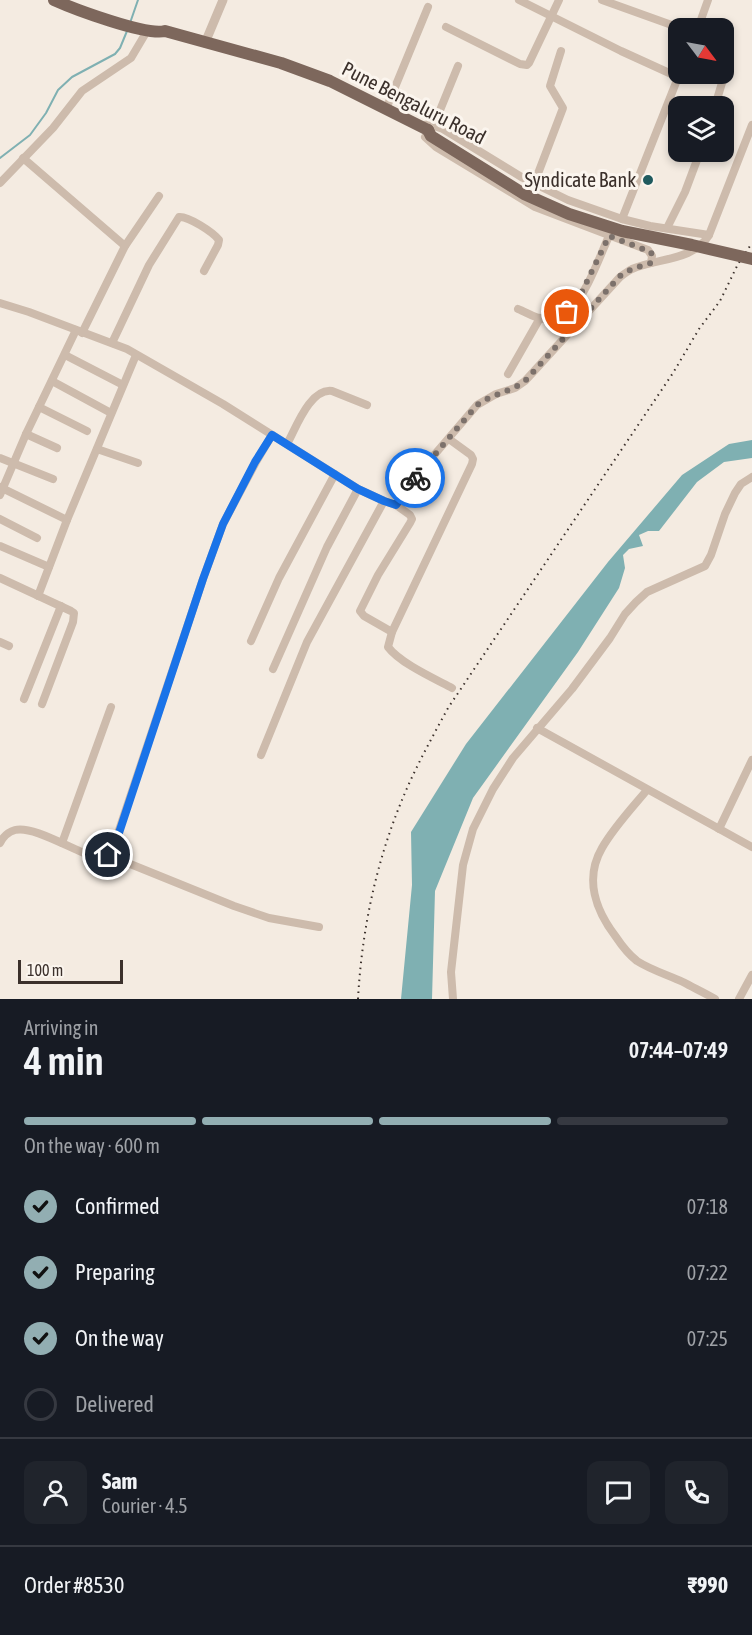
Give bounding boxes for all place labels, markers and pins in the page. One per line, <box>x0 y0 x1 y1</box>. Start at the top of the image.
place label: Syndicate Bank <box>524 168 636 191</box>
marker: Syndicate Bank <box>641 173 655 187</box>
pin <box>541 286 592 337</box>
pin <box>82 829 133 880</box>

